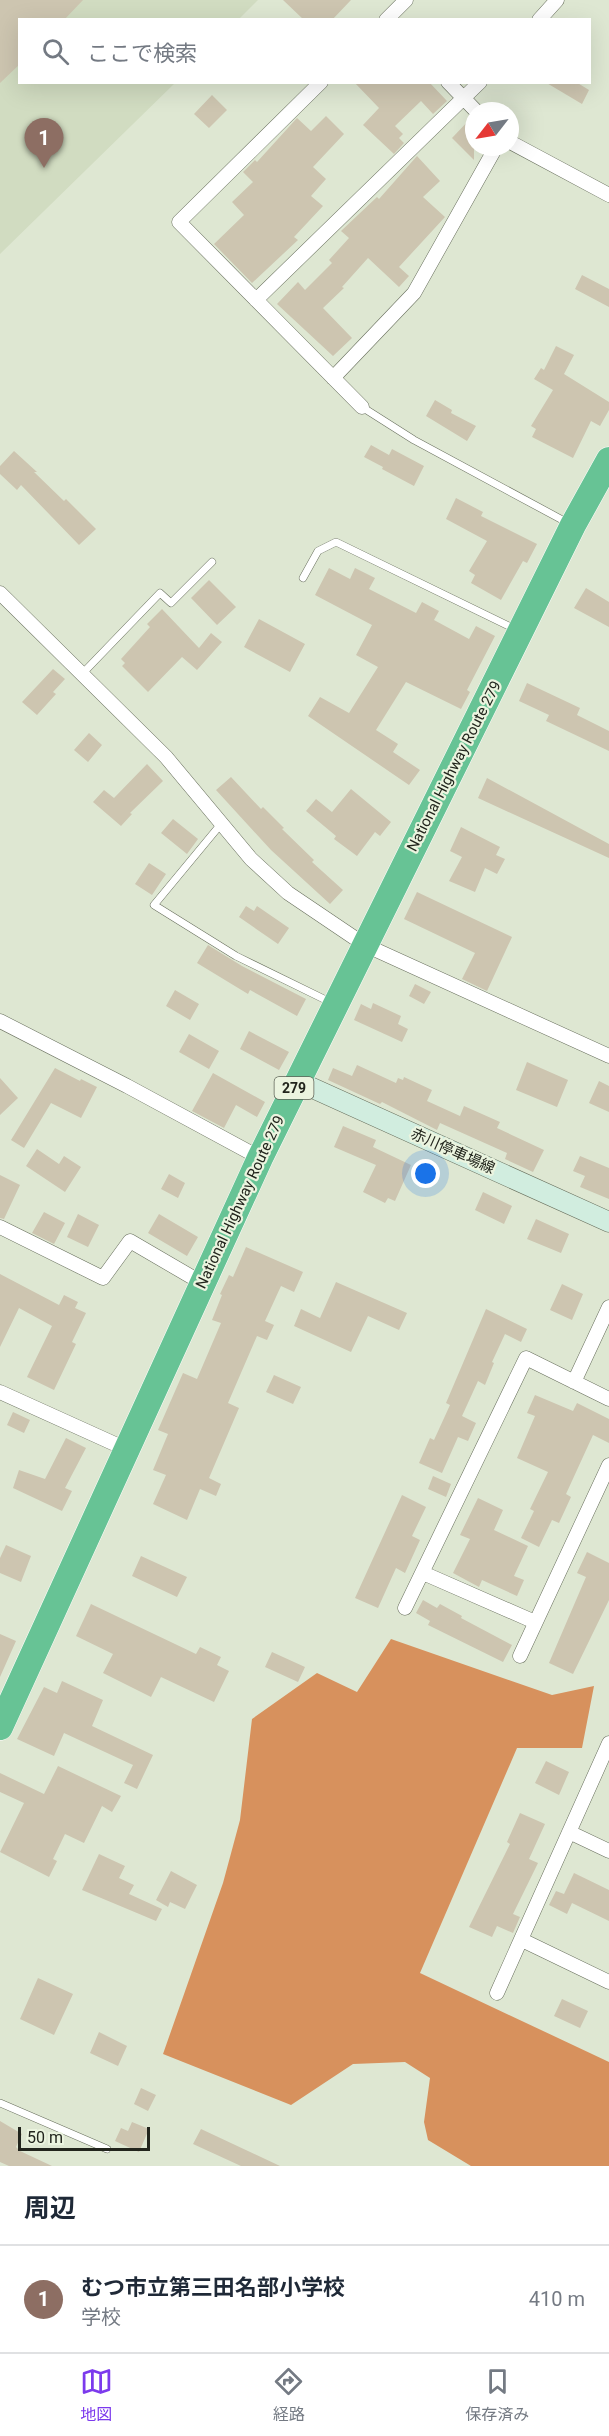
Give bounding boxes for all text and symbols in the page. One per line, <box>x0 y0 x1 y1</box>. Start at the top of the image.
search box <box>18 18 591 84</box>
icon: search <box>39 35 72 68</box>
text: ここで検索 <box>87 41 197 66</box>
north arrow <box>465 102 519 156</box>
pin: 1 <box>24 118 63 168</box>
street label: National Highway Route 279 <box>403 678 505 854</box>
road number: 279 <box>274 1077 314 1099</box>
street label: National Highway Route 279 <box>192 1113 288 1291</box>
street label: 赤川停車場線 <box>408 1124 498 1178</box>
your location <box>411 1159 440 1188</box>
scale bar <box>18 2124 150 2152</box>
text: 50 m <box>27 2128 63 2147</box>
text: 周辺 <box>24 2193 76 2223</box>
text: むつ市立第三田名部小学校 <box>81 2275 345 2300</box>
text: 1 <box>38 2287 49 2311</box>
text: 410 m <box>529 2287 585 2311</box>
text: 学校 <box>81 2305 121 2329</box>
tab: 地図 <box>80 2365 113 2425</box>
tab: 経路 <box>272 2365 305 2425</box>
tab: 保存済み <box>465 2365 529 2425</box>

